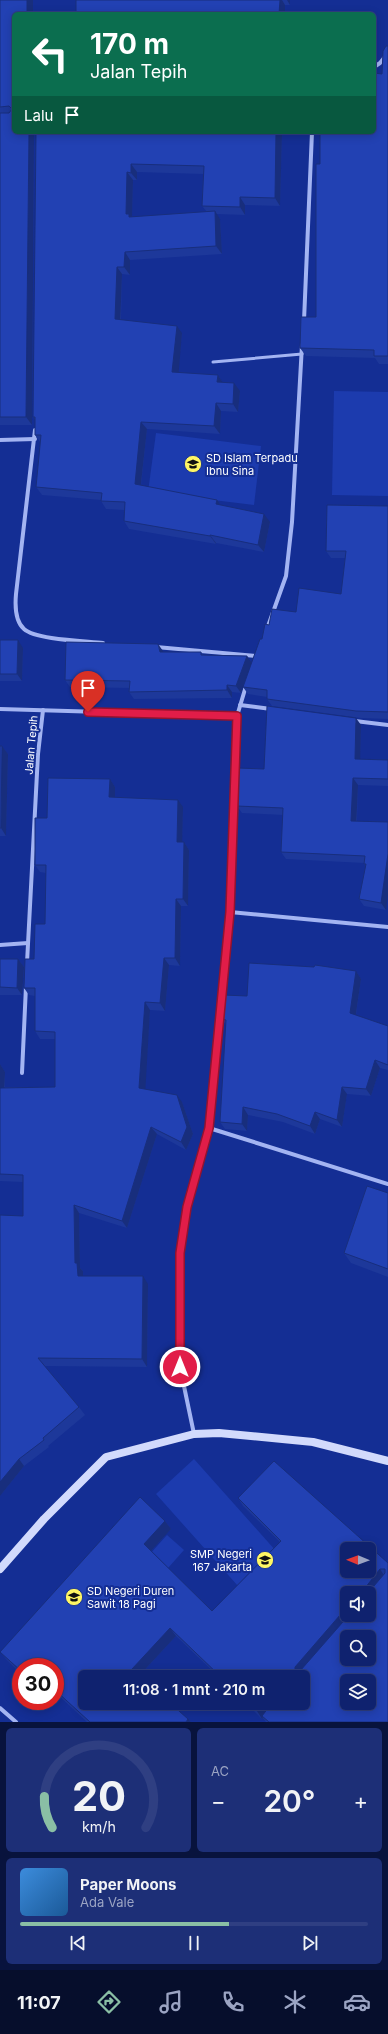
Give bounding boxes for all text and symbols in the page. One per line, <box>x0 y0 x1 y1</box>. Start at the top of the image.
text: 170 m <box>90 27 169 61</box>
icon: left <box>24 28 76 80</box>
text: Jalan Tepih <box>90 61 187 82</box>
icon: arrive <box>61 104 83 126</box>
text: Lalu <box>24 106 53 125</box>
place label: SD Islam Terpadu Ibnu Sina <box>206 451 298 478</box>
school or university icon: SD Islam Terpadu Ibnu Sina <box>183 454 203 474</box>
pin <box>71 671 105 712</box>
icon: arrive <box>77 677 99 699</box>
street label: Jalan Tepih <box>21 715 41 775</box>
position arrow <box>159 1346 201 1388</box>
north arrow <box>340 1542 376 1578</box>
map controls <box>340 1542 376 1710</box>
place label: SMP Negeri 167 Jakarta <box>190 1547 252 1574</box>
school or university icon: SMP Negeri 167 Jakarta <box>255 1550 275 1570</box>
place label: SD Negeri Duren Sawit 18 Pagi <box>87 1584 174 1611</box>
button: sound <box>340 1586 376 1622</box>
school or university icon: SD Negeri Duren Sawit 18 Pagi <box>64 1587 84 1607</box>
button: search <box>340 1630 376 1666</box>
speed limit sign: 30 <box>12 1658 64 1710</box>
button: layers <box>340 1674 376 1710</box>
text: 11:08 · 1 mnt · 210 m <box>123 1680 265 1699</box>
text: AC <box>211 1763 229 1779</box>
text: 20 <box>71 1771 126 1821</box>
text: 20° <box>263 1783 316 1819</box>
text: − <box>211 1788 226 1814</box>
text: + <box>353 1788 368 1814</box>
text: km/h <box>82 1818 115 1835</box>
text: Paper Moons <box>80 1875 176 1894</box>
text: Ada Vale <box>80 1894 134 1910</box>
icon: previous <box>67 1932 89 1954</box>
icon: pause <box>183 1932 205 1954</box>
icon: next <box>299 1932 321 1954</box>
icon: directions <box>95 1988 123 2016</box>
icon: music <box>157 1988 185 2016</box>
icon: phone <box>219 1988 247 2016</box>
icon: climate <box>281 1988 309 2016</box>
icon: car <box>343 1988 371 2016</box>
text: 11:07 <box>17 1992 61 2013</box>

